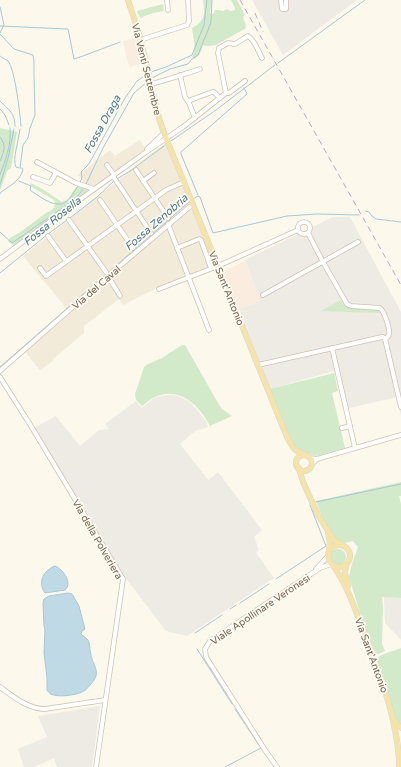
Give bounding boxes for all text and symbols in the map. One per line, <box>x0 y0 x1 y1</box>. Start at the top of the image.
street label: Via Venti Settembre <box>129 22 163 117</box>
water label: Fossa Draga <box>81 92 124 155</box>
water label: Fossa Zenobria <box>122 191 191 253</box>
water label: Fossa Rosella <box>21 194 84 249</box>
street label: Via Sant'Antonio <box>206 249 246 327</box>
street label: Via del Caval <box>70 263 123 312</box>
street label: Via della Polveriera <box>69 497 125 582</box>
street label: Viale Apollinare Veronesi <box>209 572 313 648</box>
street label: Via Sant'Antonio <box>352 616 390 695</box>

